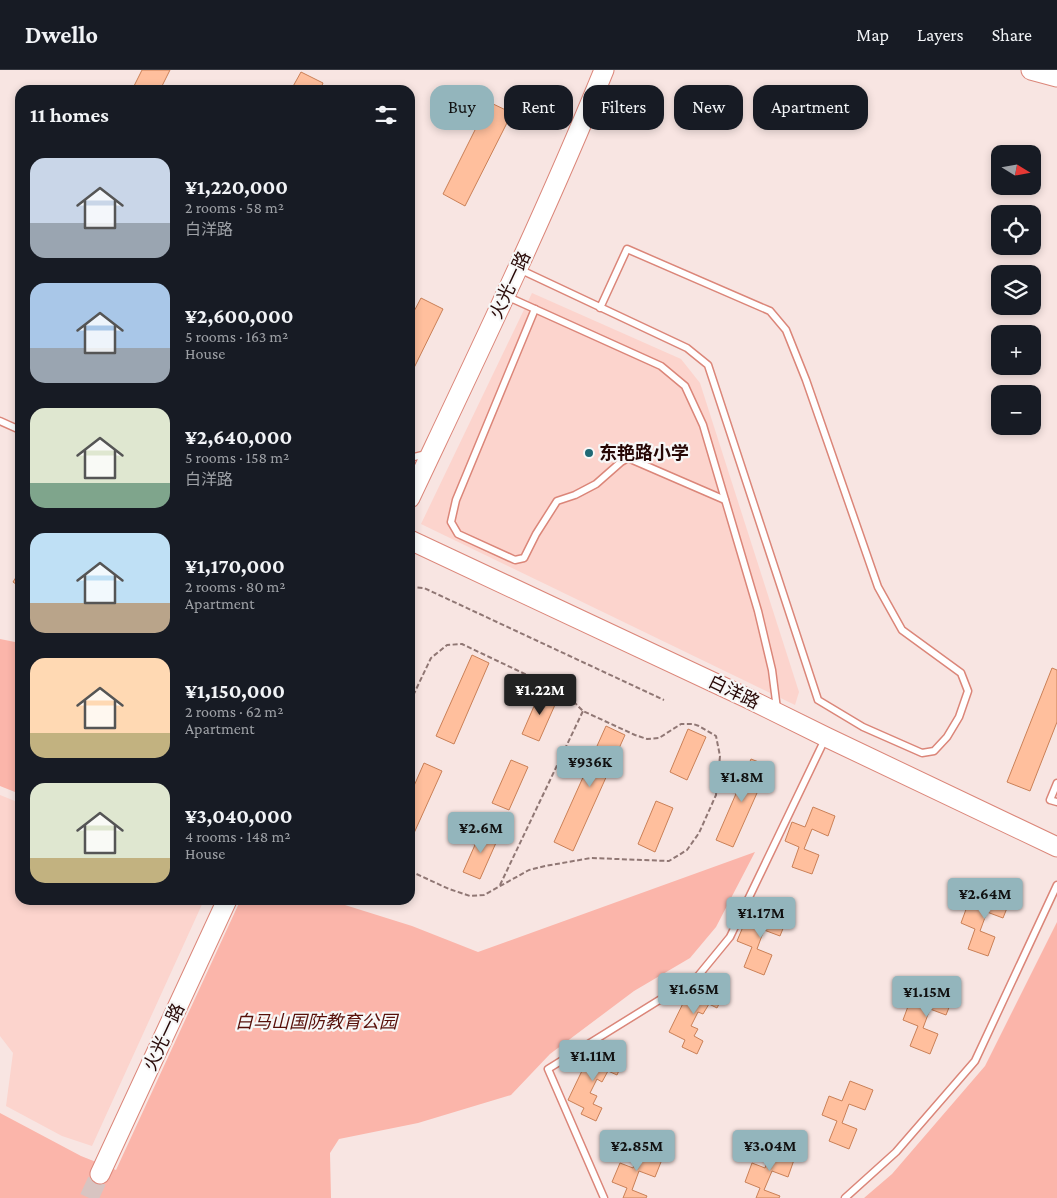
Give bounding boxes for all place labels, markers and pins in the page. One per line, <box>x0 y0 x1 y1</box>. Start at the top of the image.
place label: 东艳路小学 <box>599 443 689 463</box>
marker: 东艳路小学 <box>583 447 595 459</box>
pin: ¥1.22M <box>499 674 581 716</box>
pin: ¥936K <box>555 746 625 788</box>
pin: ¥1.8M <box>707 760 777 803</box>
pin: ¥2.6M <box>446 812 516 854</box>
pin: ¥2.64M <box>944 878 1026 920</box>
pin: ¥1.17M <box>720 896 802 939</box>
pin: ¥1.65M <box>653 972 735 1015</box>
pin: ¥1.15M <box>886 976 968 1018</box>
pin: ¥1.11M <box>552 1040 634 1082</box>
pin: ¥2.85M <box>596 1130 678 1172</box>
pin: ¥3.04M <box>729 1130 811 1172</box>

